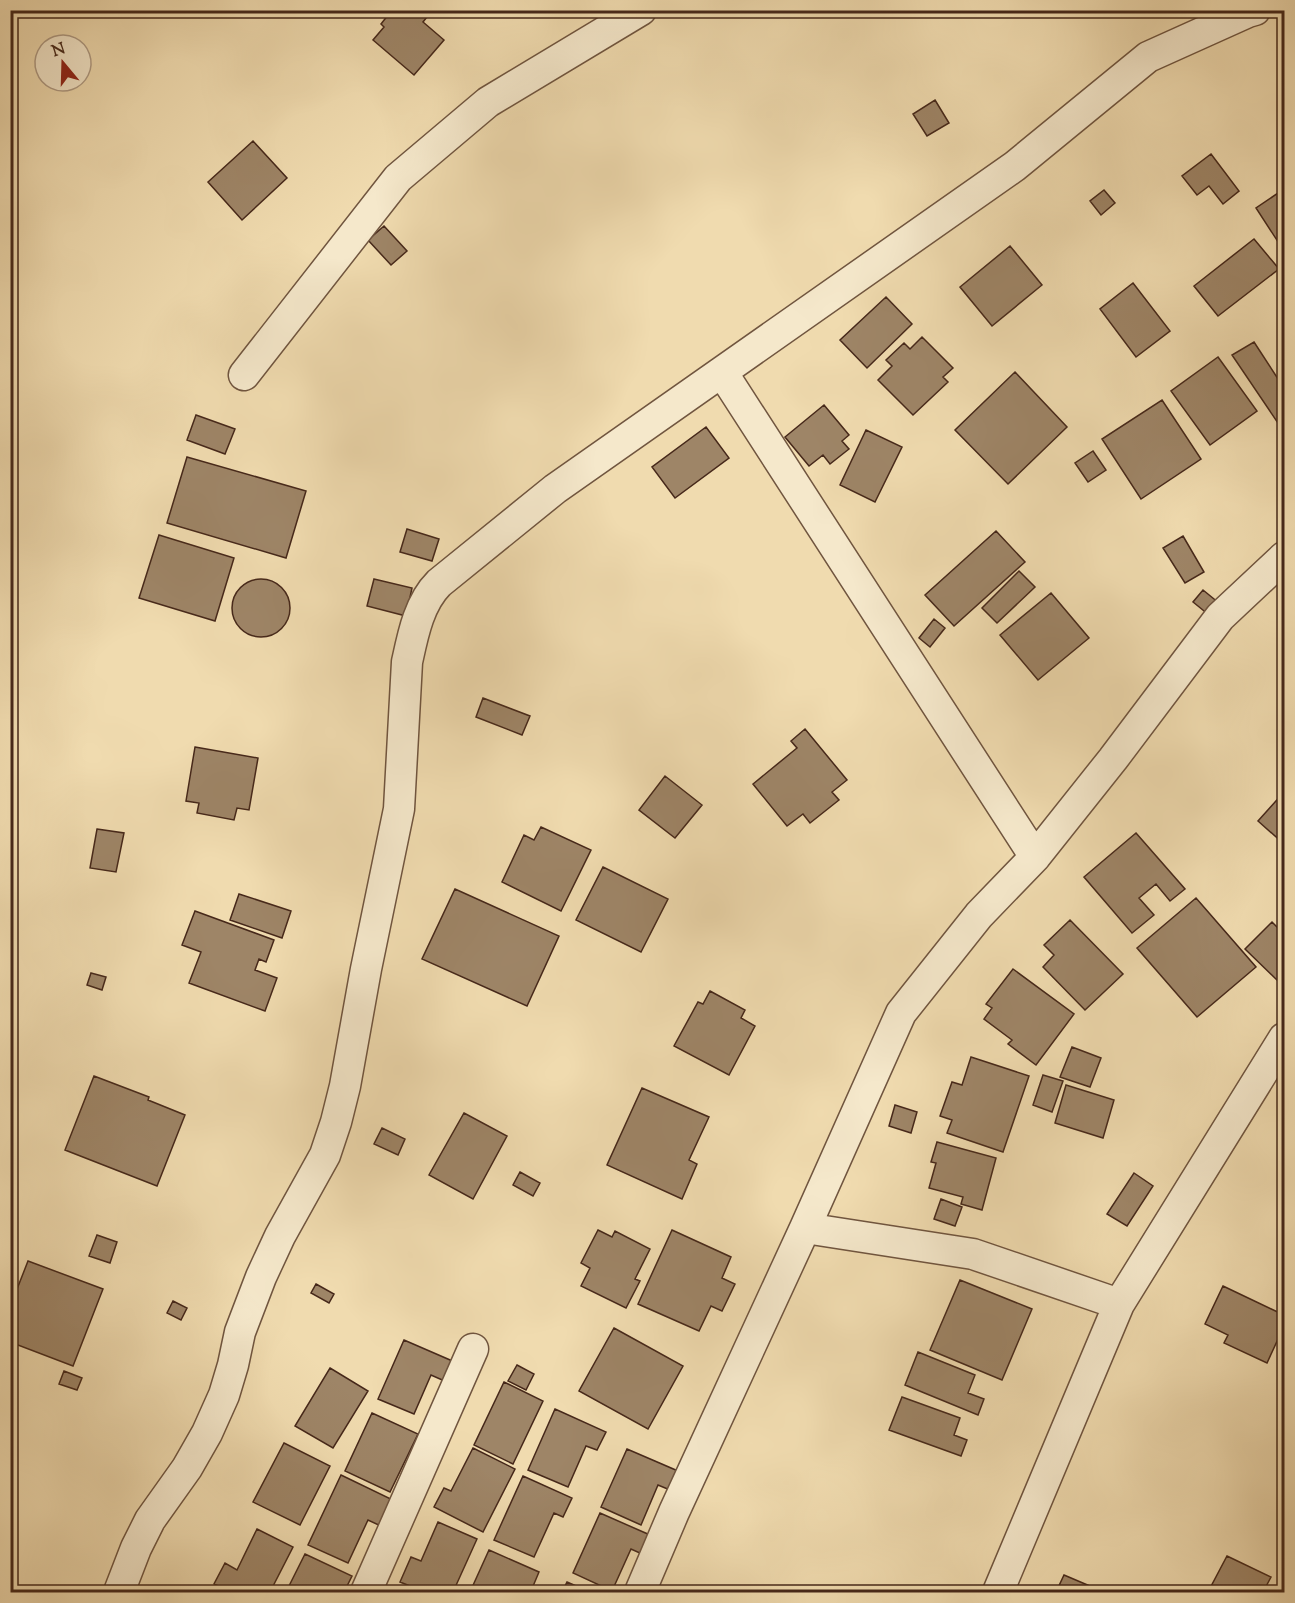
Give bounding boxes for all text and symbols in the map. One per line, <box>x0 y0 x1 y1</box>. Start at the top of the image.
north arrow <box>33 33 93 93</box>
text: N <box>49 38 69 64</box>

